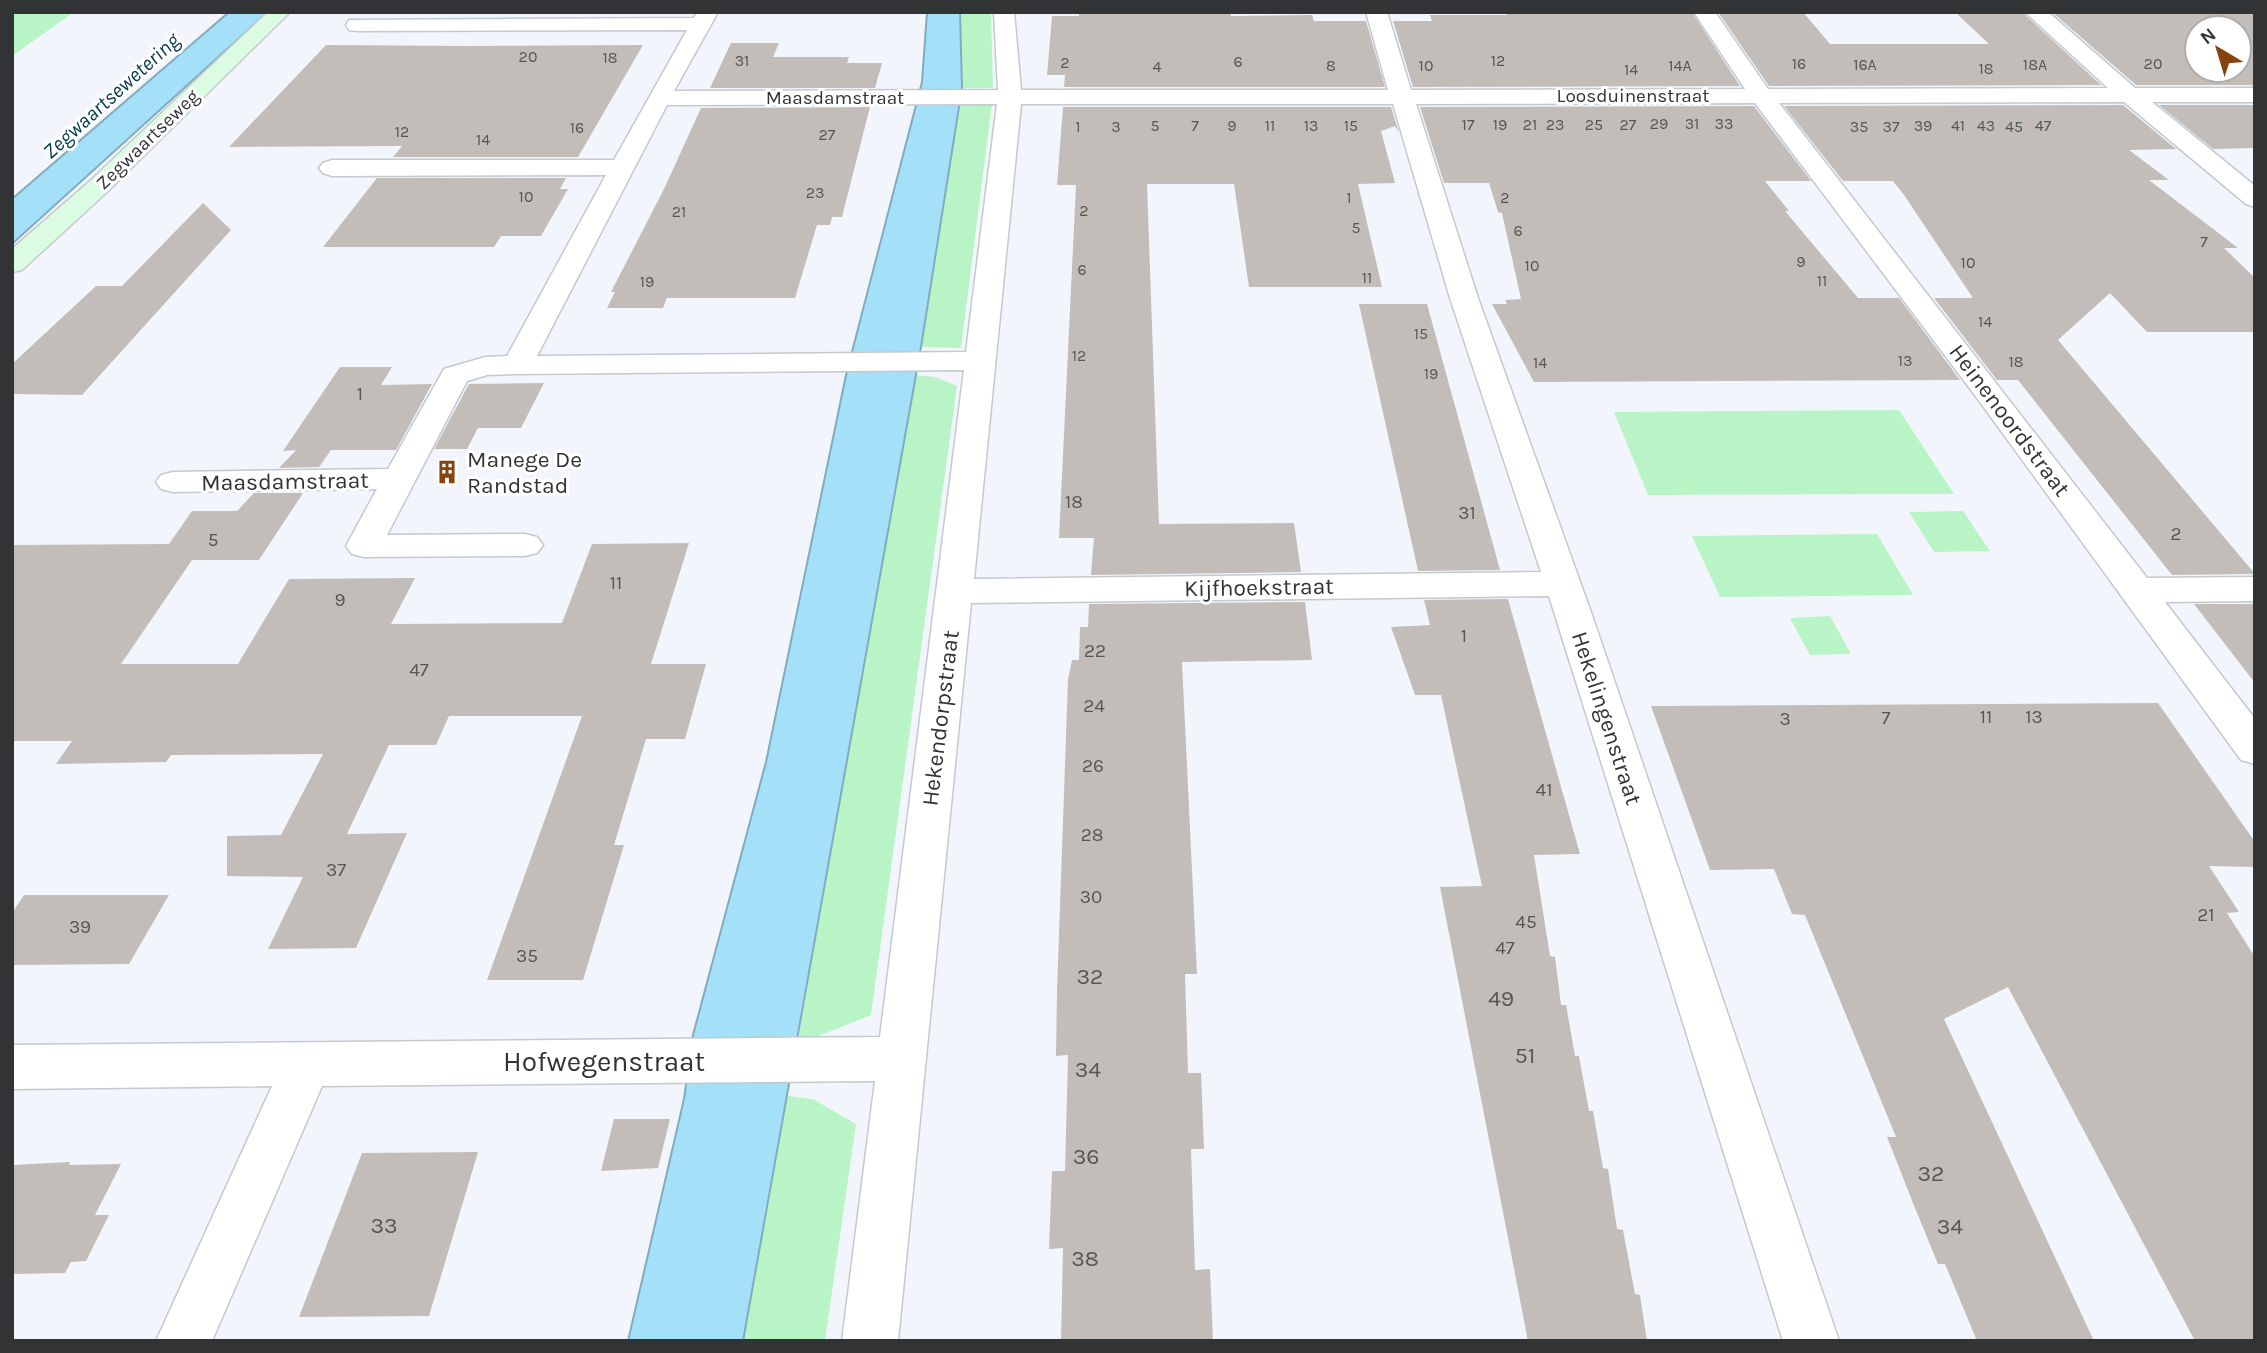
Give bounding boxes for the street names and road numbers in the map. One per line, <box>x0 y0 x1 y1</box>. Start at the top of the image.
street label: Zegwaartseweg <box>92 85 204 194</box>
street label: Loosduinenstraat <box>1557 85 1709 107</box>
street label: Maasdamstraat <box>766 87 904 109</box>
street label: Heinenoordstraat <box>1944 339 2076 502</box>
street label: Maasdamstraat <box>201 467 369 496</box>
street label: Kijfhoekstraat <box>1184 573 1334 602</box>
street label: Hekendorpstraat <box>916 628 965 807</box>
street label: Hekelingenstraat <box>1566 628 1647 809</box>
street label: Hofwegenstraat <box>503 1045 705 1078</box>

